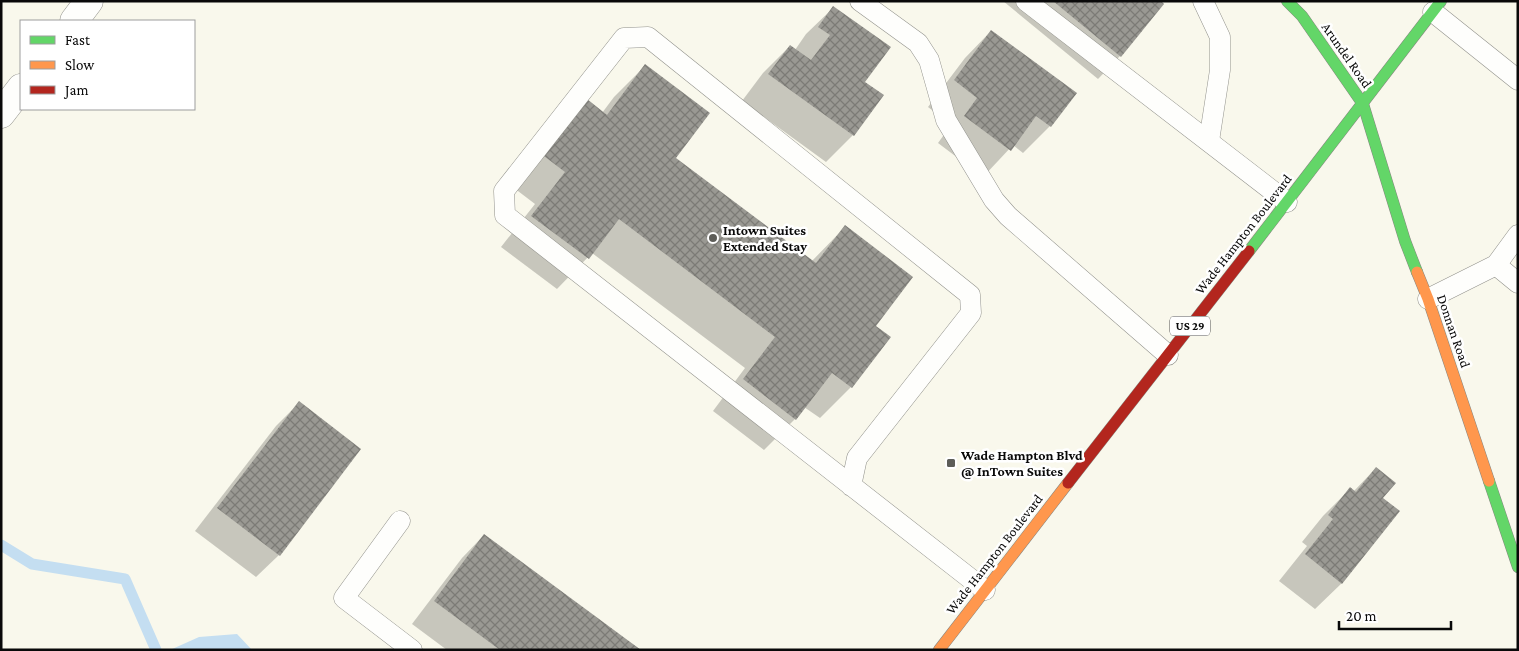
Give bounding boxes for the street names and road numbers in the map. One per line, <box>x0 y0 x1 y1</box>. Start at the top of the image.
street label: Arundel Road <box>1319 19 1376 91</box>
street label: Wade Hampton Boulevard <box>1191 170 1295 297</box>
street label: Donnan Road <box>1434 292 1474 370</box>
road number: US 29 <box>1170 316 1210 336</box>
street label: Wade Hampton Boulevard <box>942 490 1046 617</box>

